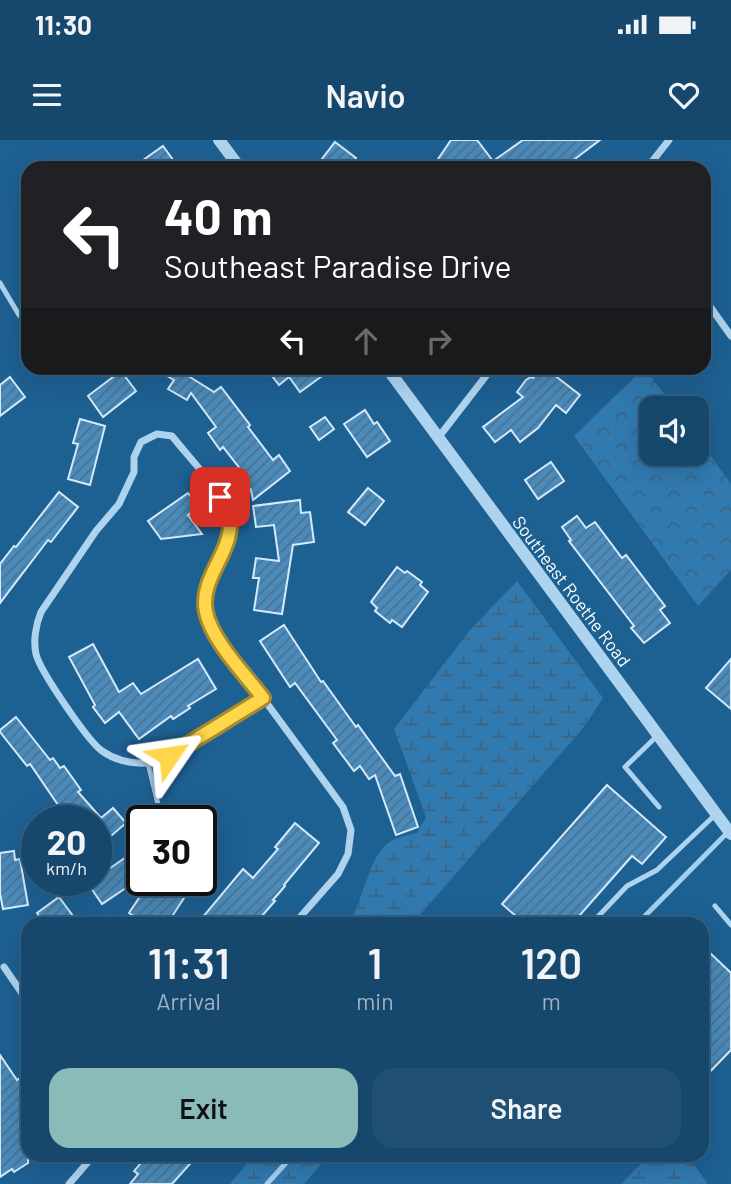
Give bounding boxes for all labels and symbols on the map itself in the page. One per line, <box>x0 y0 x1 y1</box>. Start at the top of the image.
pin <box>190 467 250 527</box>
street label: Southeast Roethe Road <box>508 511 636 671</box>
position arrow <box>132 719 206 793</box>
speed limit sign: 30 <box>126 805 217 896</box>

